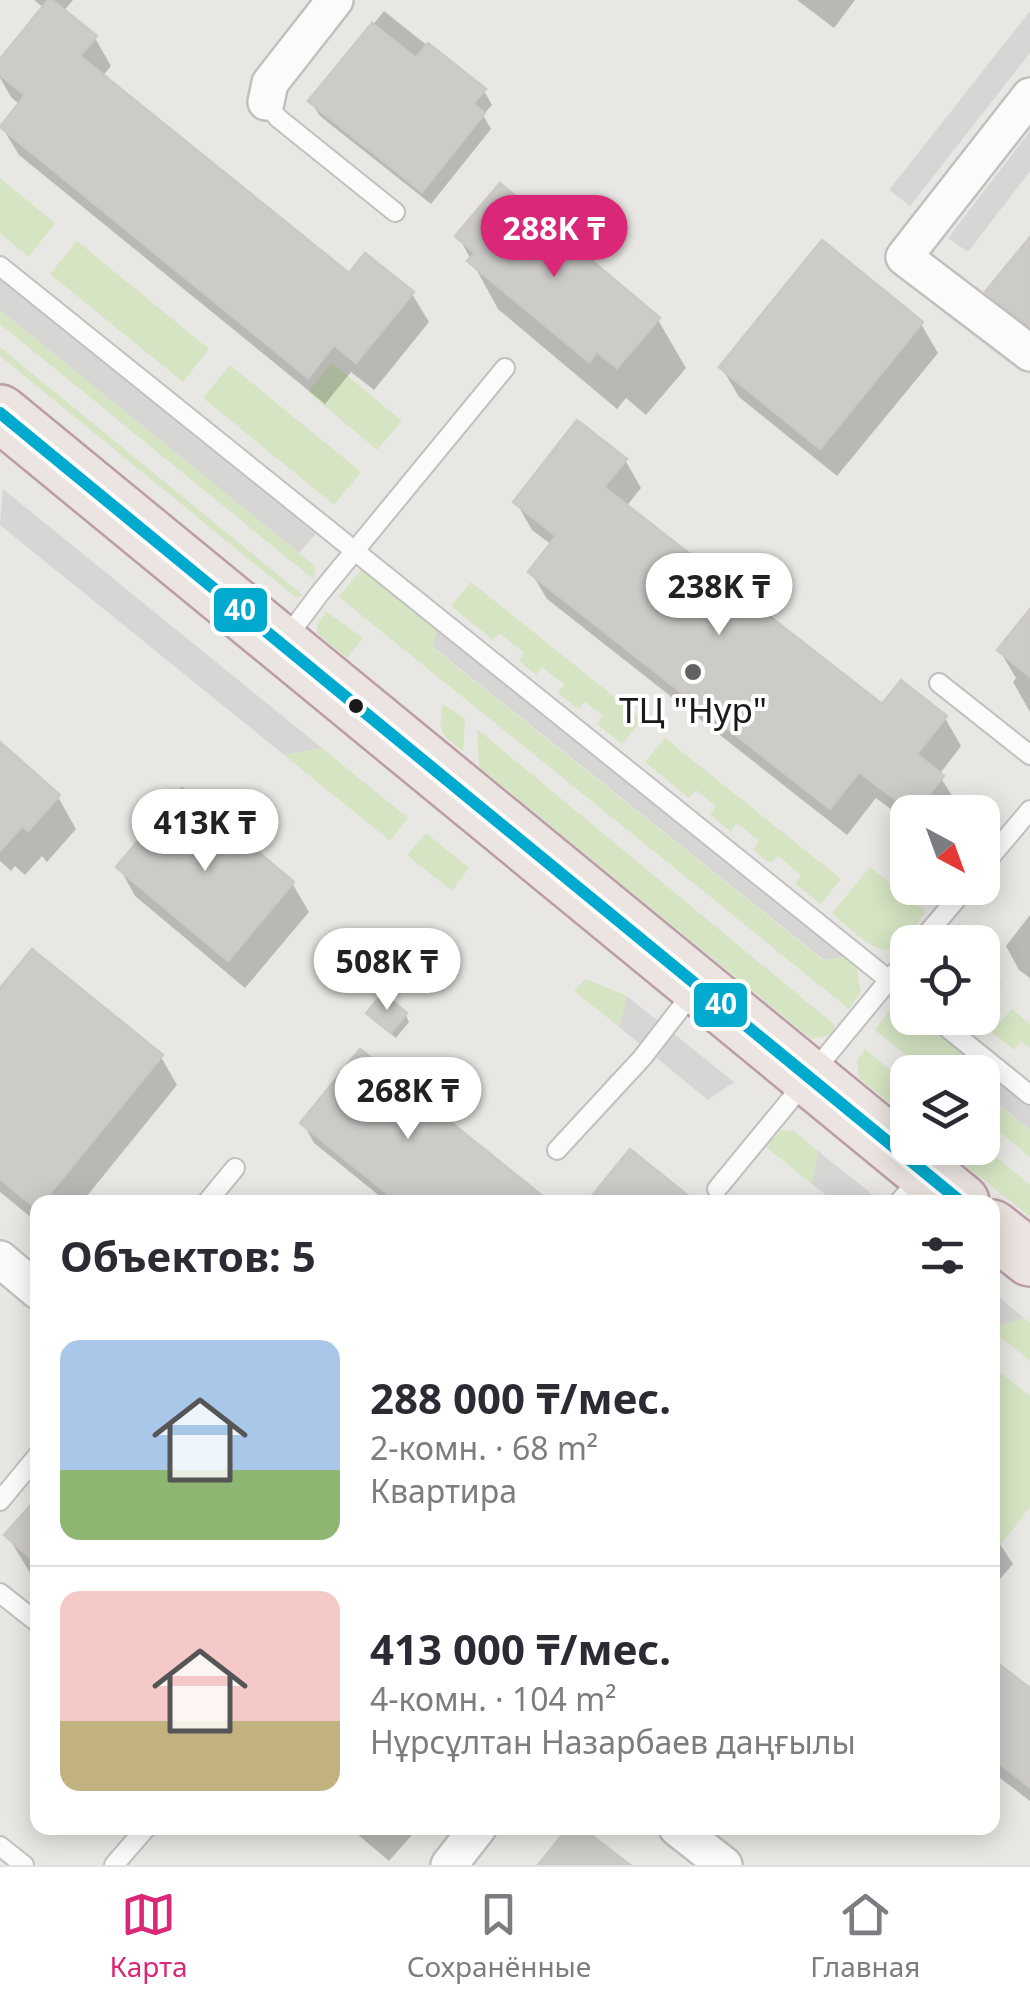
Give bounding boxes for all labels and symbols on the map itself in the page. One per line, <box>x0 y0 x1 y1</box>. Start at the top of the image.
pin: 288K ₸ <box>473 195 635 280</box>
pin: 238K ₸ <box>638 553 800 638</box>
line badge: 40 <box>212 586 269 634</box>
text: 40 <box>224 590 256 628</box>
marker: ТЦ "Нур" <box>682 661 704 683</box>
place label: ТЦ "Нур" <box>619 686 767 733</box>
unlabelled marker <box>346 696 366 716</box>
pin: 413K ₸ <box>124 789 286 874</box>
north arrow <box>890 795 1000 905</box>
pin: 508K ₸ <box>306 928 468 1013</box>
line badge: 40 <box>692 981 749 1029</box>
text: 40 <box>705 984 737 1022</box>
pin: 268K ₸ <box>327 1057 489 1142</box>

